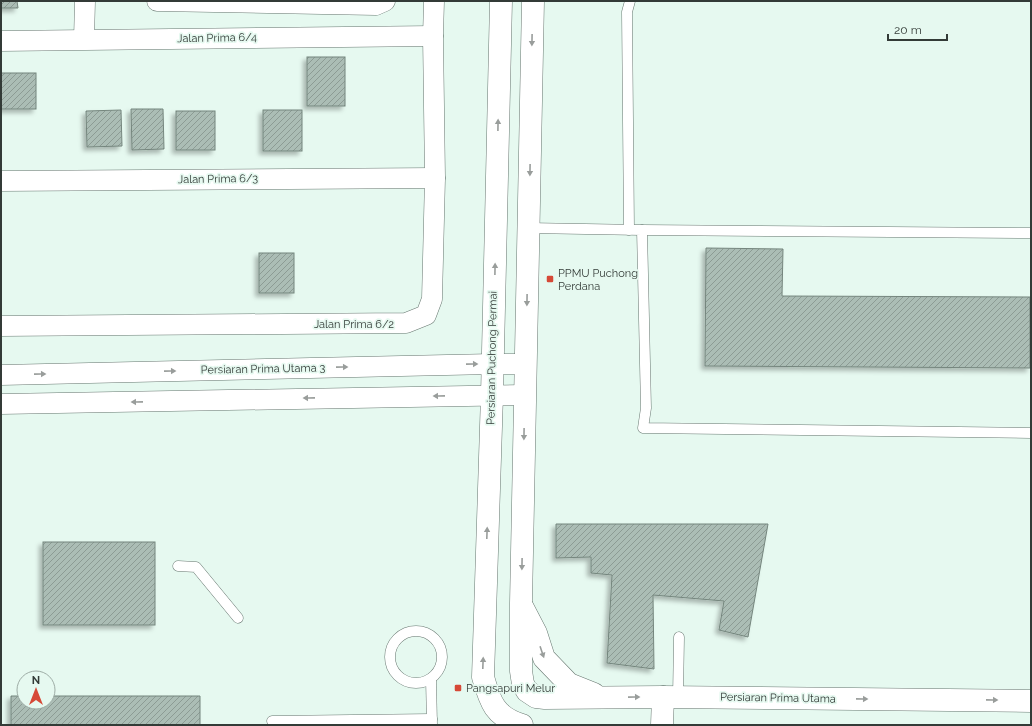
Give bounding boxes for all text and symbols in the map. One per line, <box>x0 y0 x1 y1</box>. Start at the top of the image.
scale bar <box>888 16 947 42</box>
text: 20 m <box>894 23 922 37</box>
street label: Jalan Prima 6/4 <box>177 31 257 45</box>
one-way arrow <box>529 34 535 47</box>
one-way arrow <box>495 118 501 131</box>
one-way arrow <box>526 164 533 176</box>
street label: Jalan Prima 6/3 <box>178 172 258 186</box>
one-way arrow <box>491 263 498 275</box>
place label: PPMU Puchong Perdana <box>558 267 638 293</box>
marker: PPMU Puchong Perdana <box>545 274 555 284</box>
street label: Persiaran Puchong Permai <box>484 291 500 425</box>
one-way arrow <box>524 294 530 307</box>
street label: Jalan Prima 6/2 <box>314 318 394 331</box>
street label: Persiaran Prima Utama 3 <box>201 361 325 377</box>
one-way arrow <box>466 361 479 367</box>
one-way arrow <box>336 364 349 370</box>
one-way arrow <box>164 368 177 374</box>
one-way arrow <box>34 371 47 377</box>
one-way arrow <box>432 393 445 399</box>
one-way arrow <box>303 395 315 402</box>
one-way arrow <box>131 398 143 405</box>
one-way arrow <box>521 428 527 441</box>
one-way arrow <box>484 527 491 539</box>
one-way arrow <box>519 558 525 571</box>
one-way arrow <box>539 646 545 658</box>
one-way arrow <box>480 657 487 669</box>
north arrow <box>16 670 56 710</box>
text: N <box>32 674 40 687</box>
place label: Pangsapuri Melur <box>466 682 555 695</box>
marker: Pangsapuri Melur <box>453 683 463 693</box>
street label: Persiaran Prima Utama <box>720 690 836 706</box>
one-way arrow <box>628 694 641 700</box>
one-way arrow <box>856 696 869 702</box>
one-way arrow <box>986 697 998 704</box>

